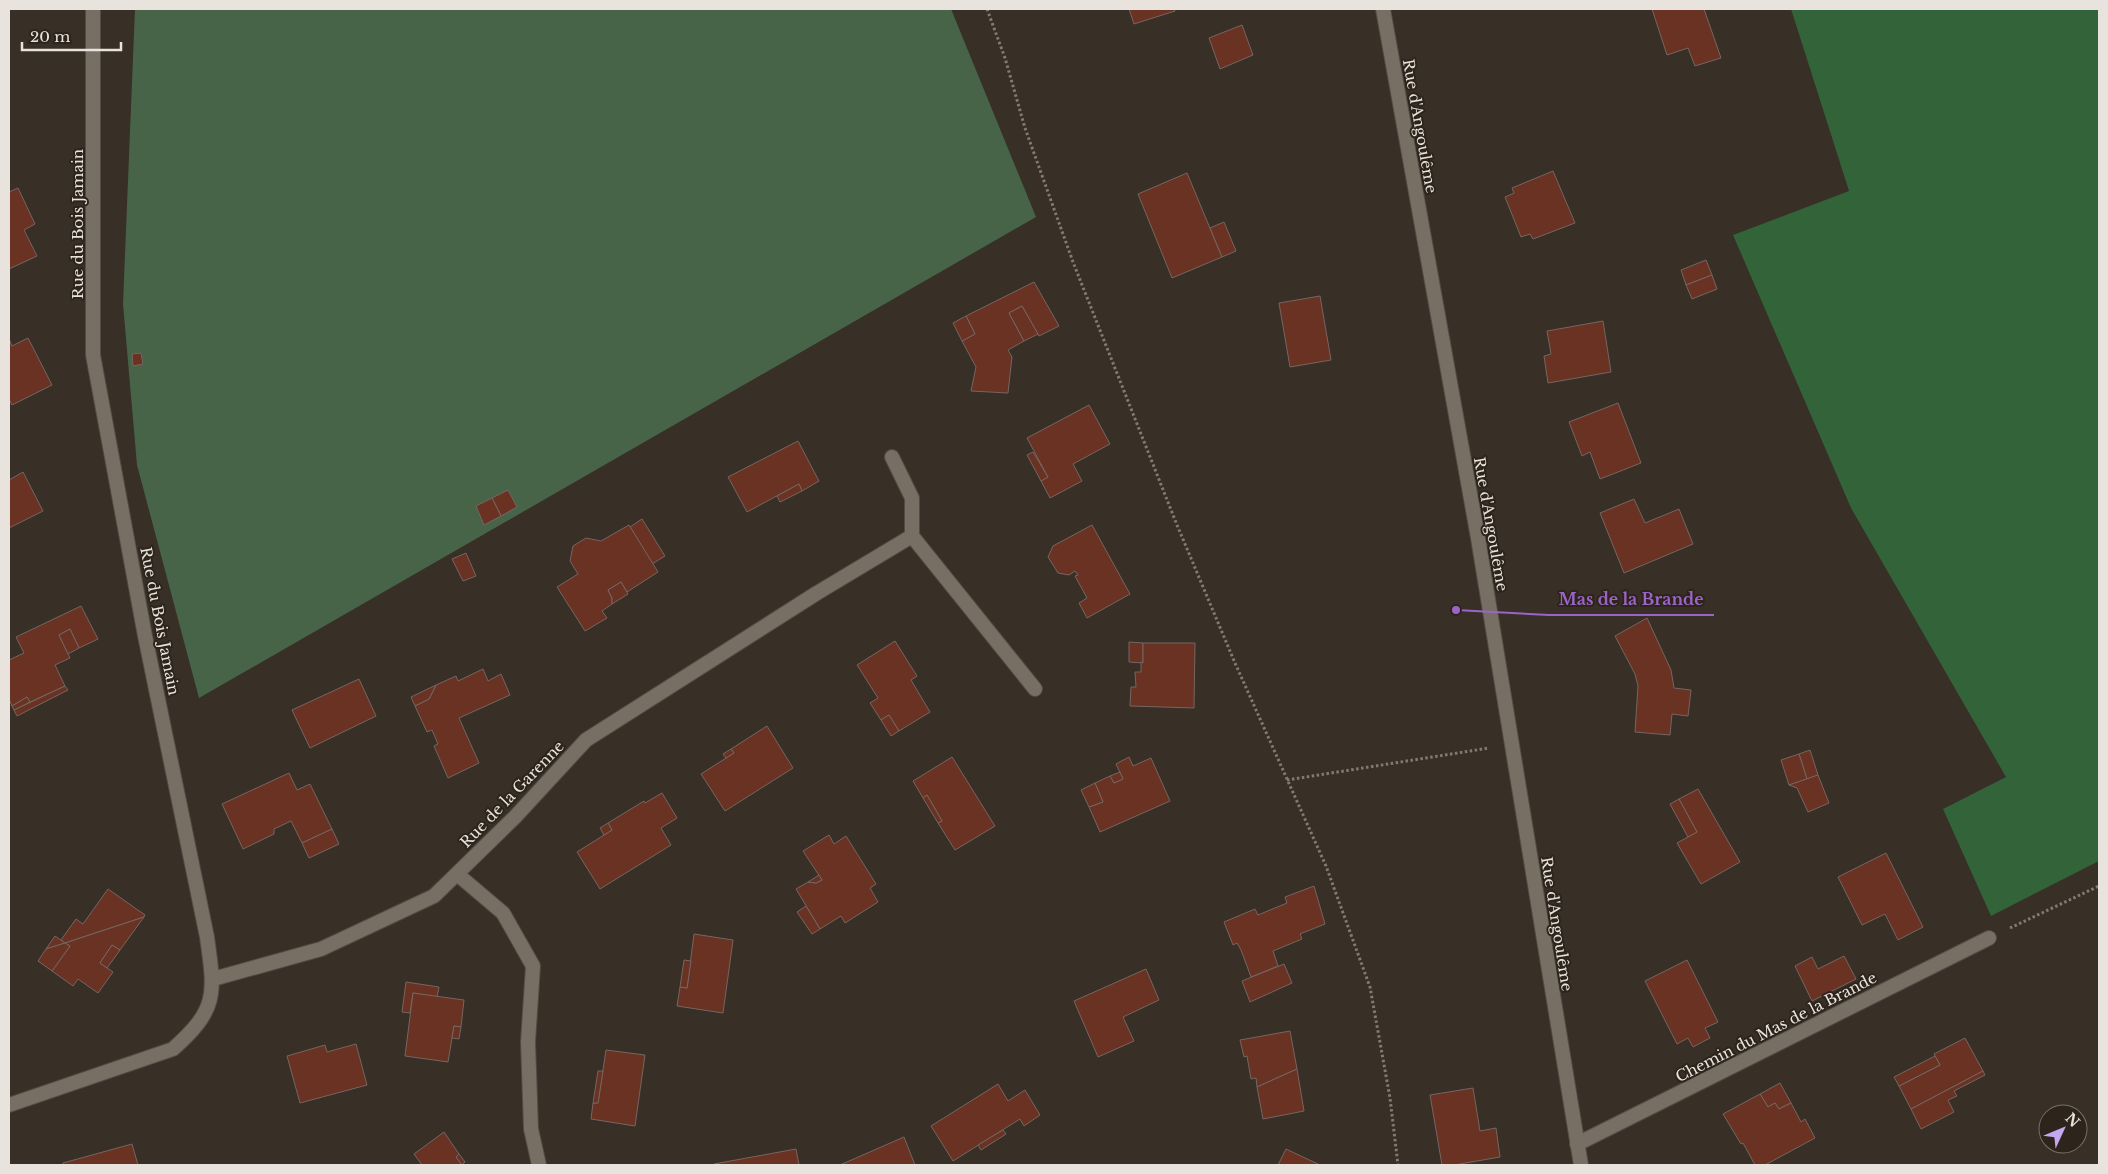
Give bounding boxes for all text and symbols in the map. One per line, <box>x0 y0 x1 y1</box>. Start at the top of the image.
scale bar <box>22 20 121 52</box>
text: 20 m <box>30 27 70 46</box>
street label: Rue d'Angoulême <box>1399 57 1441 195</box>
street label: Rue du Bois Jamain <box>68 149 87 299</box>
street label: Rue d'Angoulême <box>1470 455 1512 593</box>
street label: Rue du Bois Jamain <box>136 545 184 697</box>
callout: Mas de la Brande <box>1549 584 1714 615</box>
text: Mas de la Brande <box>1558 589 1704 609</box>
street label: Rue de la Garenne <box>456 737 568 851</box>
street label: Rue d'Angoulême <box>1537 855 1577 993</box>
street label: Chemin du Mas de la Brande <box>1672 968 1880 1086</box>
north arrow <box>2038 1104 2088 1154</box>
text: N <box>2061 1109 2083 1131</box>

